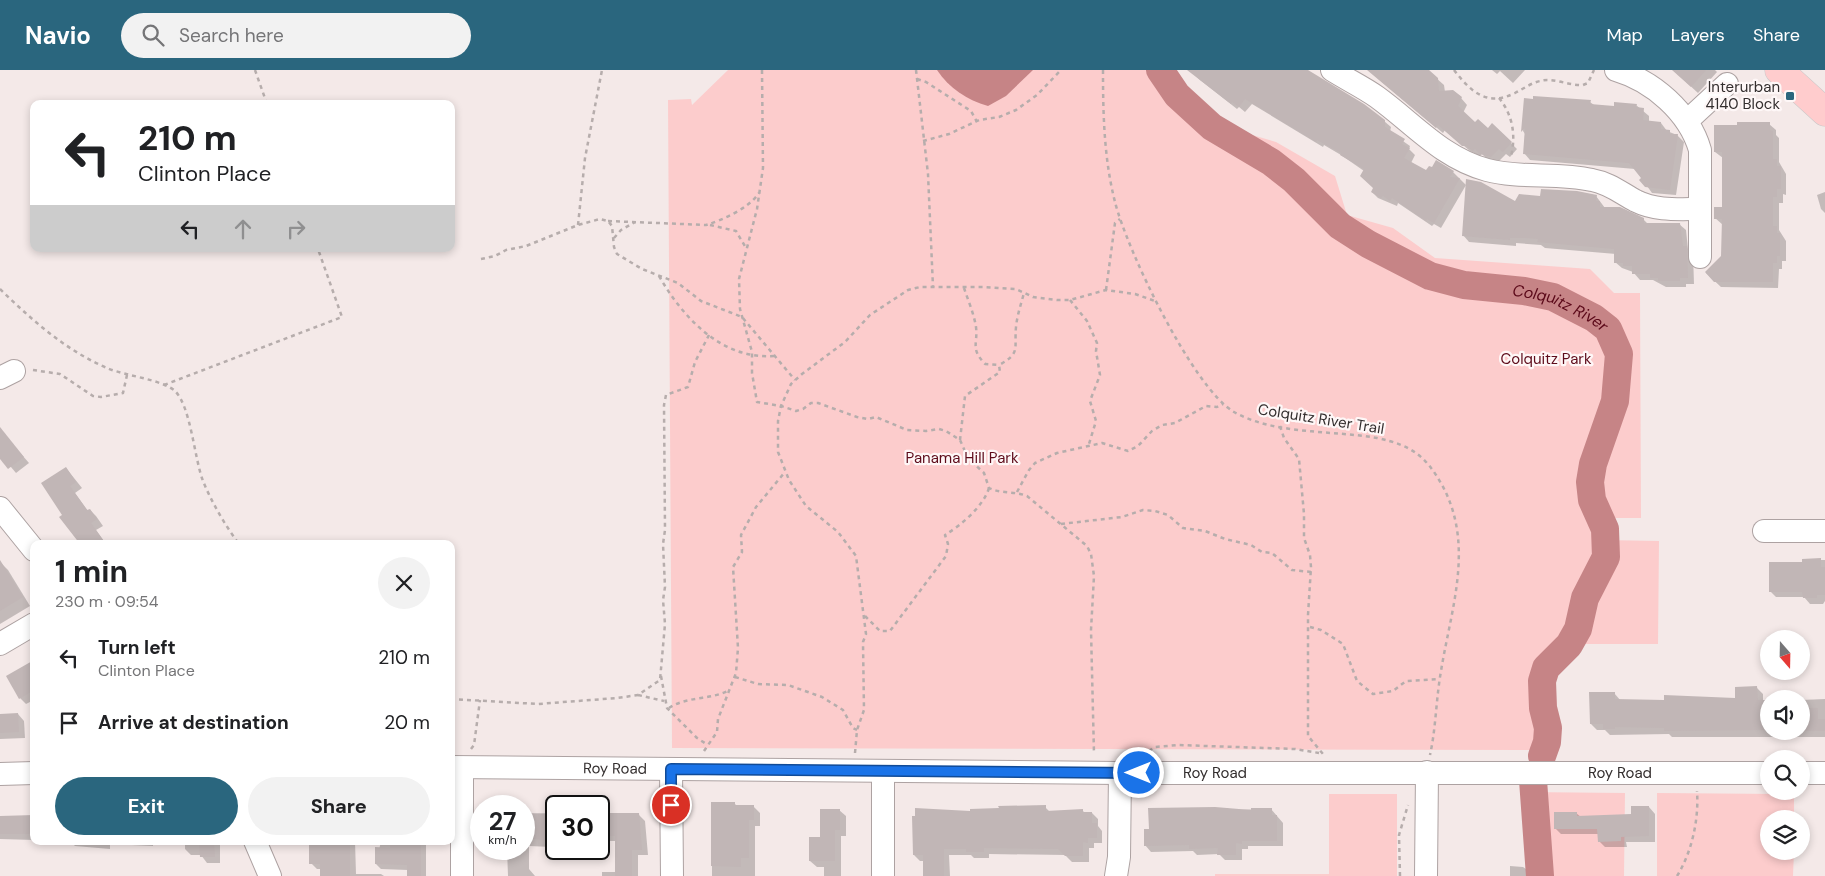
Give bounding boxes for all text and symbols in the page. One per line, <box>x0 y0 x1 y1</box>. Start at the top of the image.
search box <box>121 13 471 58</box>
text: Navio <box>25 20 91 51</box>
icon: search <box>139 21 167 49</box>
text: Search here <box>179 23 284 48</box>
text: Map <box>1607 23 1643 47</box>
text: Layers <box>1671 23 1725 47</box>
text: Share <box>1753 23 1800 47</box>
place label: Interurban 4140 Block <box>1705 77 1780 114</box>
marker: Interurban 4140 Block <box>1784 90 1796 102</box>
text: 210 m <box>138 115 237 161</box>
icon: left <box>55 120 120 185</box>
text: Clinton Place <box>138 159 271 188</box>
icon: left <box>176 215 204 243</box>
icon: ahead <box>229 215 257 243</box>
icon: right <box>282 215 310 243</box>
water label: Colquitz River <box>1512 280 1613 337</box>
park label: Colquitz Park <box>1501 349 1592 369</box>
street label: Colquitz River Trail <box>1256 399 1386 439</box>
park label: Panama Hill Park <box>906 448 1019 468</box>
text: 1 min <box>55 552 128 591</box>
button: close <box>378 557 430 609</box>
text: 230 m · 09:54 <box>55 591 159 612</box>
north arrow <box>1760 630 1810 680</box>
map controls <box>1760 630 1810 860</box>
text: Turn left <box>98 635 176 660</box>
icon: left <box>55 644 83 672</box>
text: 210 m <box>378 645 430 670</box>
text: Clinton Place <box>98 660 195 681</box>
button: sound <box>1760 690 1810 740</box>
icon: arrive <box>55 709 83 737</box>
text: Arrive at destination <box>98 710 289 735</box>
text: 20 m <box>384 710 430 735</box>
position arrow <box>1112 746 1164 798</box>
button: search <box>1760 750 1810 800</box>
street label: Roy Road <box>583 758 647 779</box>
street label: Roy Road <box>1183 763 1247 783</box>
street label: Roy Road <box>1588 763 1652 783</box>
button: Exit <box>55 777 238 835</box>
button: Share <box>248 777 430 835</box>
pin <box>650 784 692 826</box>
icon: arrive <box>657 791 685 819</box>
speed limit sign: 30 <box>545 795 610 860</box>
text: 27 <box>489 805 516 838</box>
button: layers <box>1760 810 1810 860</box>
text: km/h <box>488 832 517 848</box>

